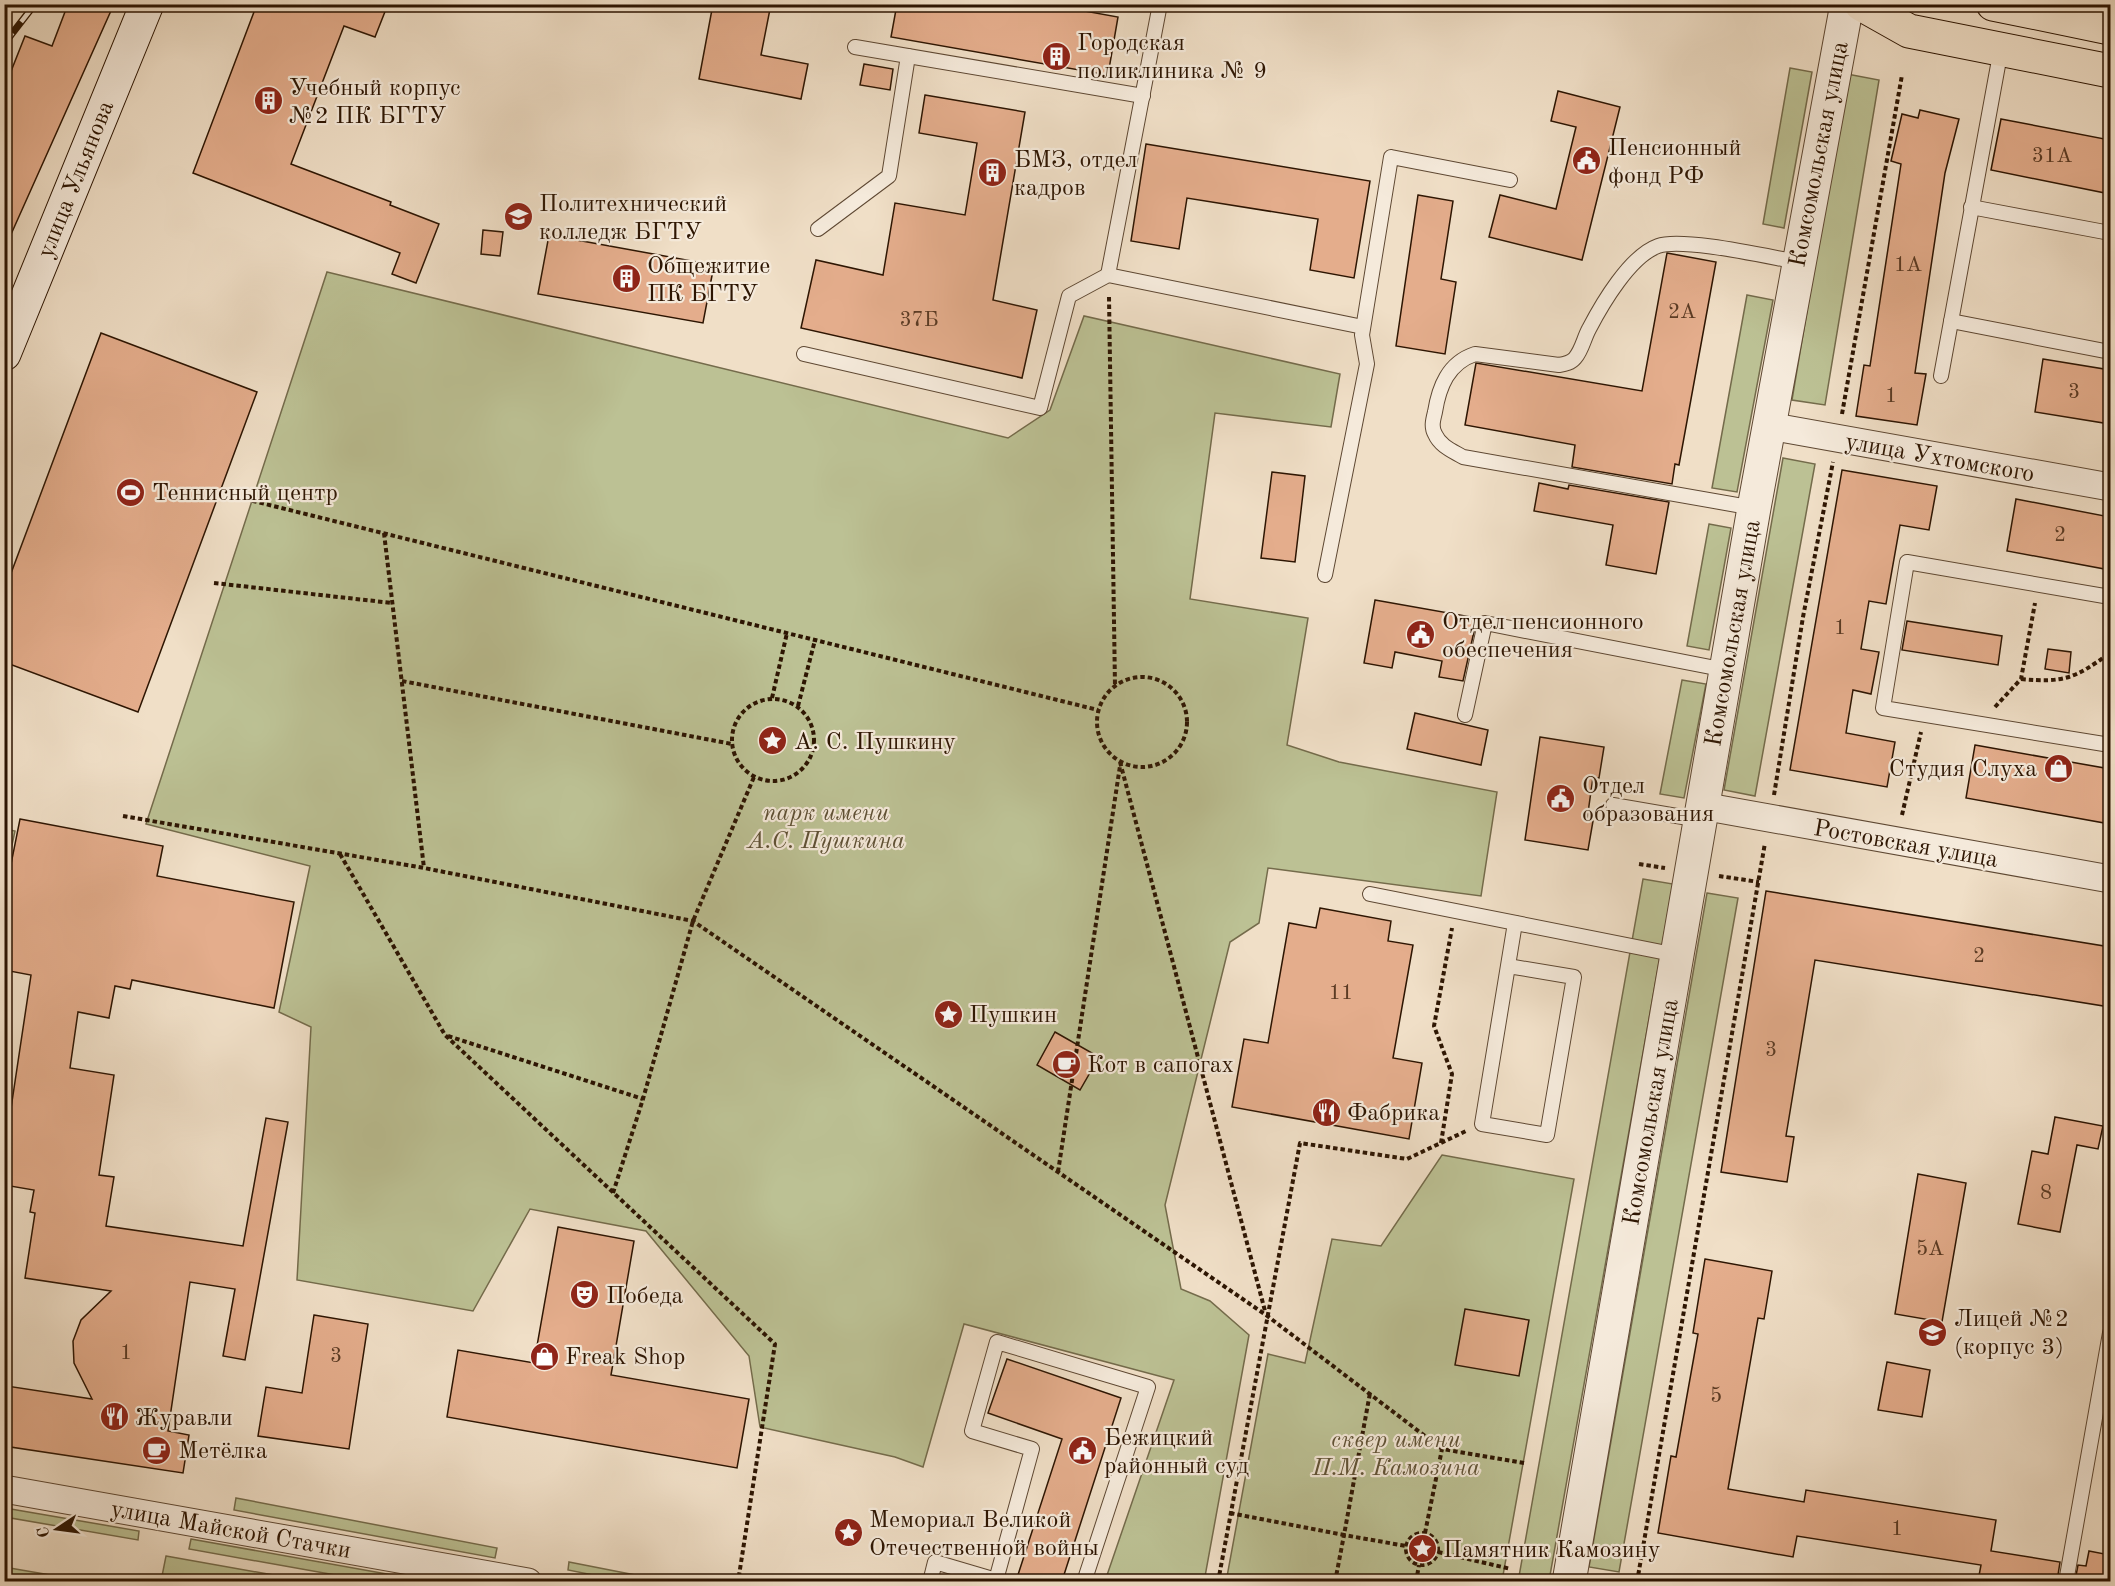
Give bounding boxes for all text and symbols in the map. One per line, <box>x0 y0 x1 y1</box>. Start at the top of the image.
place label: Городская поликлиника № 9 <box>1077 32 1267 84</box>
street label: Комсомольская улица <box>1786 39 1854 269</box>
building icon: Городская поликлиника № 9 <box>1040 40 1072 72</box>
place label: Учебный корпус №2 ПК БГТУ <box>289 77 461 129</box>
building icon: Учебный корпус №2 ПК БГТУ <box>252 85 284 117</box>
street label: улица Ульянова <box>34 98 119 262</box>
place label: Пенсионный фонд РФ <box>1608 137 1741 189</box>
public building icon: Пенсионный фонд РФ <box>1571 145 1603 177</box>
house number: 31А <box>2032 146 2072 167</box>
place label: БМЗ, отдел кадров <box>1014 149 1138 201</box>
building icon: БМЗ, отдел кадров <box>977 157 1009 189</box>
place label: Политехнический колледж БГТУ <box>539 193 727 245</box>
school or university icon: Политехнический колледж БГТУ <box>502 201 534 233</box>
place label: Общежитие ПК БГТУ <box>647 255 770 307</box>
house number: 1А <box>1894 255 1922 276</box>
building icon: Общежитие ПК БГТУ <box>610 263 642 295</box>
house number: 2А <box>1668 302 1696 323</box>
house number: 37Б <box>899 310 939 331</box>
house number: 3 <box>2068 382 2080 403</box>
house number: 1 <box>1885 386 1897 407</box>
street label: улица Ухтомского <box>1843 431 2036 487</box>
sports icon: Теннисный центр <box>115 476 147 508</box>
place label: Теннисный центр <box>152 482 338 506</box>
street label: Комсомольская улица <box>1702 518 1766 748</box>
house number: 2 <box>2054 525 2066 546</box>
place label: Отдел пенсионного обеспечения <box>1442 611 1644 663</box>
house number: 1 <box>1834 618 1846 639</box>
public building icon: Отдел пенсионного обеспечения <box>1405 619 1437 651</box>
place icon: А. С. Пушкину <box>757 725 789 757</box>
place label: А. С. Пушкину <box>794 731 956 755</box>
shop icon: Студия Слуха <box>2042 752 2074 784</box>
place label: Студия Слуха <box>1889 758 2037 782</box>
place label: Отдел образования <box>1582 775 1714 827</box>
public building icon: Отдел образования <box>1545 783 1577 815</box>
park label: парк имени А.С. Пушкина <box>745 802 905 854</box>
street label: Ростовская улица <box>1811 817 2000 873</box>
house number: 2 <box>1973 946 1985 967</box>
house number: 11 <box>1329 983 1353 1004</box>
street label: Комсомольская улица <box>1620 997 1684 1227</box>
place icon: Пушкин <box>932 998 964 1030</box>
place label: Пушкин <box>969 1004 1057 1028</box>
house number: 3 <box>1765 1040 1777 1061</box>
cafe icon: Кот в сапогах <box>1050 1048 1082 1080</box>
place label: Кот в сапогах <box>1087 1054 1234 1078</box>
restaurant icon: Фабрика <box>1310 1096 1342 1128</box>
place label: Фабрика <box>1347 1102 1440 1126</box>
house number: 8 <box>2040 1183 2052 1204</box>
house number: 5А <box>1916 1239 1944 1260</box>
theatre icon: Победа <box>569 1279 601 1311</box>
place label: Победа <box>606 1285 684 1309</box>
place label: Лицей №2 (корпус 3) <box>1954 1308 2069 1360</box>
school or university icon: Лицей №2 (корпус 3) <box>1917 1316 1949 1348</box>
shop icon: Freak Shop <box>528 1340 560 1372</box>
house number: 1 <box>120 1343 132 1364</box>
house number: 3 <box>330 1346 342 1367</box>
place label: Freak Shop <box>565 1346 685 1370</box>
house number: 5 <box>1710 1386 1722 1407</box>
restaurant icon: Журавли <box>98 1401 130 1433</box>
place label: Журавли <box>135 1407 233 1431</box>
place label: Бежицкий районный суд <box>1104 1427 1249 1479</box>
park label: сквер имени П.М. Камозина <box>1311 1429 1480 1481</box>
cafe icon: Метёлка <box>141 1434 173 1466</box>
public building icon: Бежицкий районный суд <box>1067 1435 1099 1467</box>
place label: Метёлка <box>178 1440 268 1464</box>
street label: улица Майской Стачки <box>109 1498 353 1564</box>
north arrow <box>27 1499 87 1559</box>
place label: Мемориал Великой Отечественной войны <box>869 1509 1099 1561</box>
place icon: Мемориал Великой Отечественной войны <box>832 1517 864 1549</box>
house number: 1 <box>1891 1519 1903 1540</box>
text: С <box>35 1525 53 1539</box>
place icon: Памятник Камозину <box>1406 1533 1438 1565</box>
place label: Памятник Камозину <box>1443 1539 1661 1563</box>

